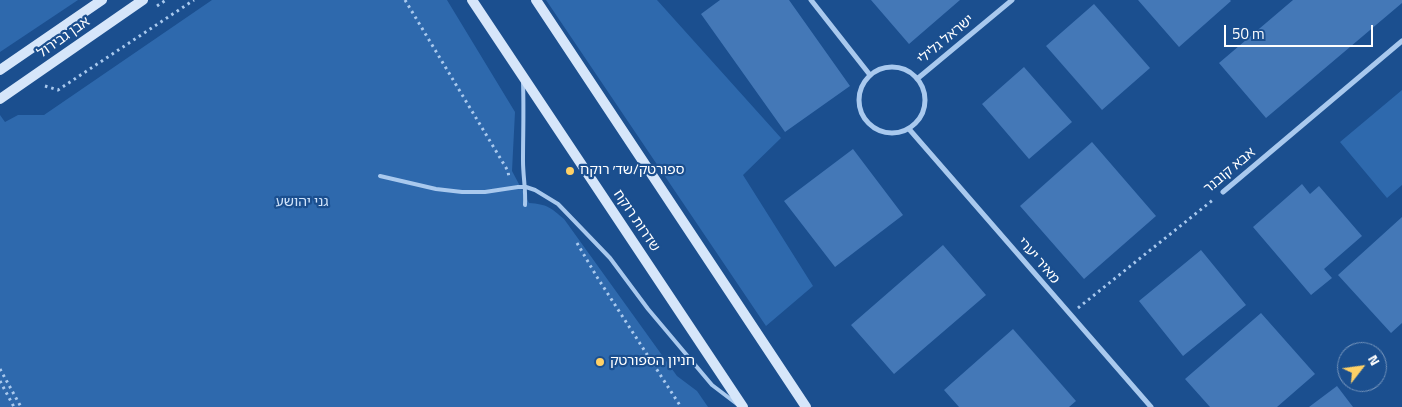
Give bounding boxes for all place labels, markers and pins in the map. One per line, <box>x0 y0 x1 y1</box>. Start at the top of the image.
place label: ספורטק/שד׳ רוקח <box>580 163 685 179</box>
marker: ספורטק/שד׳ רוקח <box>564 165 576 177</box>
place label: חניון הספורטק <box>610 354 695 370</box>
marker: חניון הספורטק <box>594 356 606 368</box>

